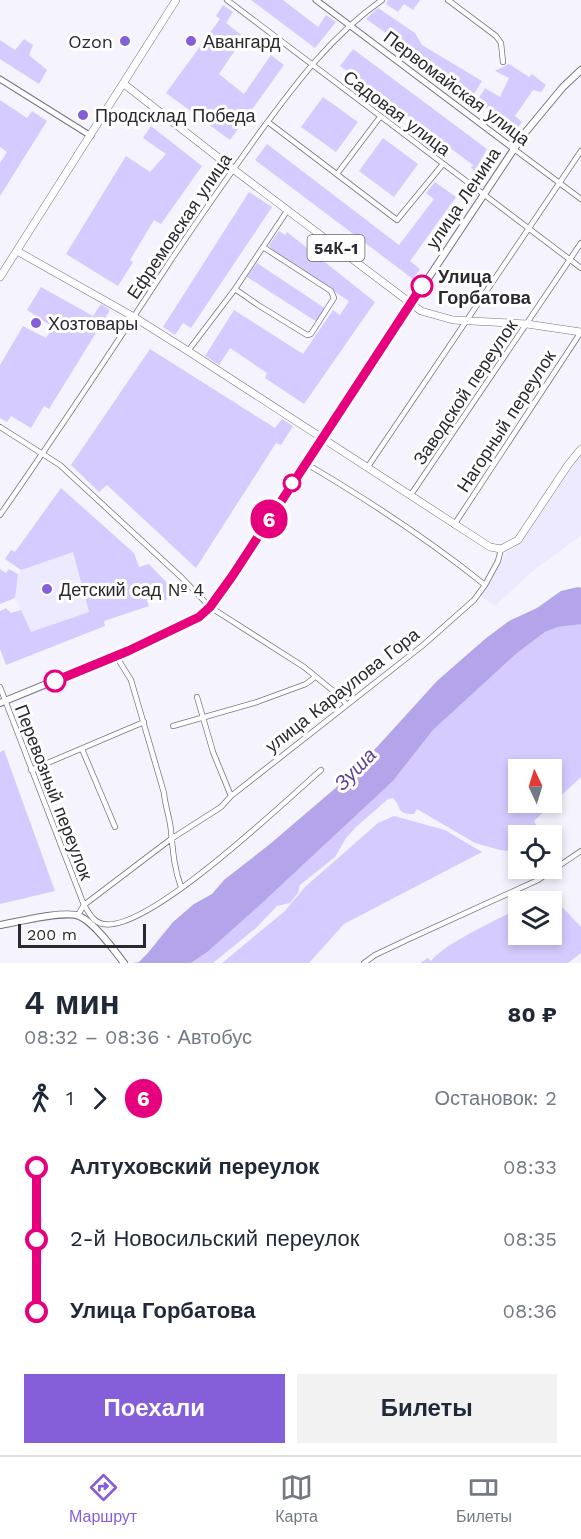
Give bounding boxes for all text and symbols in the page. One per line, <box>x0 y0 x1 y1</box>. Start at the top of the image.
street label: Первомайская улица <box>380 26 535 150</box>
place label: Ozon <box>68 31 113 52</box>
place label: Авангард <box>203 31 281 52</box>
marker: Ozon <box>118 34 132 48</box>
marker: Авангард <box>184 34 198 48</box>
street label: Садовая улица <box>339 66 455 161</box>
place label: Продсклад Победа <box>95 105 256 126</box>
marker: Продсклад Победа <box>76 108 90 122</box>
street label: улица Ленина <box>421 143 505 253</box>
street label: Ефремовская улица <box>122 148 236 303</box>
road number: 54К-1 <box>308 235 364 261</box>
place label: Улица Горбатова <box>438 266 532 308</box>
marker: Улица Горбатова <box>411 275 433 297</box>
place label: Хозтовары <box>48 313 138 334</box>
street label: Заводской переулок <box>409 315 521 469</box>
marker: Хозтовары <box>29 316 43 330</box>
street label: Нагорный переулок <box>452 346 560 496</box>
unlabelled marker <box>283 474 301 492</box>
line badge: 6 <box>250 500 288 538</box>
text: 6 <box>263 507 275 532</box>
place label: Детский сад № 4 <box>59 579 204 600</box>
marker: Детский сад № 4 <box>40 582 54 596</box>
street label: улица Караулова Гора <box>261 623 424 757</box>
unlabelled marker <box>44 670 66 692</box>
street label: Перевозный переулок <box>11 701 97 883</box>
water label: Зуша <box>329 743 381 795</box>
north arrow <box>508 759 562 813</box>
map controls <box>508 759 562 945</box>
button: locate <box>508 825 562 879</box>
button: layers <box>508 891 562 945</box>
scale bar <box>18 921 146 948</box>
text: 200 m <box>27 925 77 944</box>
text: 4 мин <box>24 983 120 1022</box>
text: 80 ₽ <box>508 1002 557 1027</box>
text: 08:32 – 08:36 · Автобус <box>24 1025 252 1049</box>
icon: walk <box>24 1082 57 1115</box>
icon: forward <box>83 1082 116 1115</box>
text: 1 <box>66 1086 74 1110</box>
text: 6 <box>137 1086 150 1111</box>
text: Остановок: 2 <box>435 1086 557 1110</box>
text: Алтуховский переулок <box>70 1154 319 1179</box>
text: 08:33 <box>503 1155 557 1179</box>
text: 2-й Новосильский переулок <box>70 1226 359 1251</box>
text: 08:35 <box>503 1227 557 1251</box>
text: Улица Горбатова <box>70 1298 256 1323</box>
text: 08:36 <box>503 1299 557 1323</box>
button: Поехали <box>24 1374 285 1443</box>
button: Билеты <box>297 1374 557 1443</box>
tab: Маршрут <box>69 1471 137 1526</box>
tab: Карта <box>275 1471 318 1526</box>
tab: Билеты <box>456 1471 512 1526</box>

